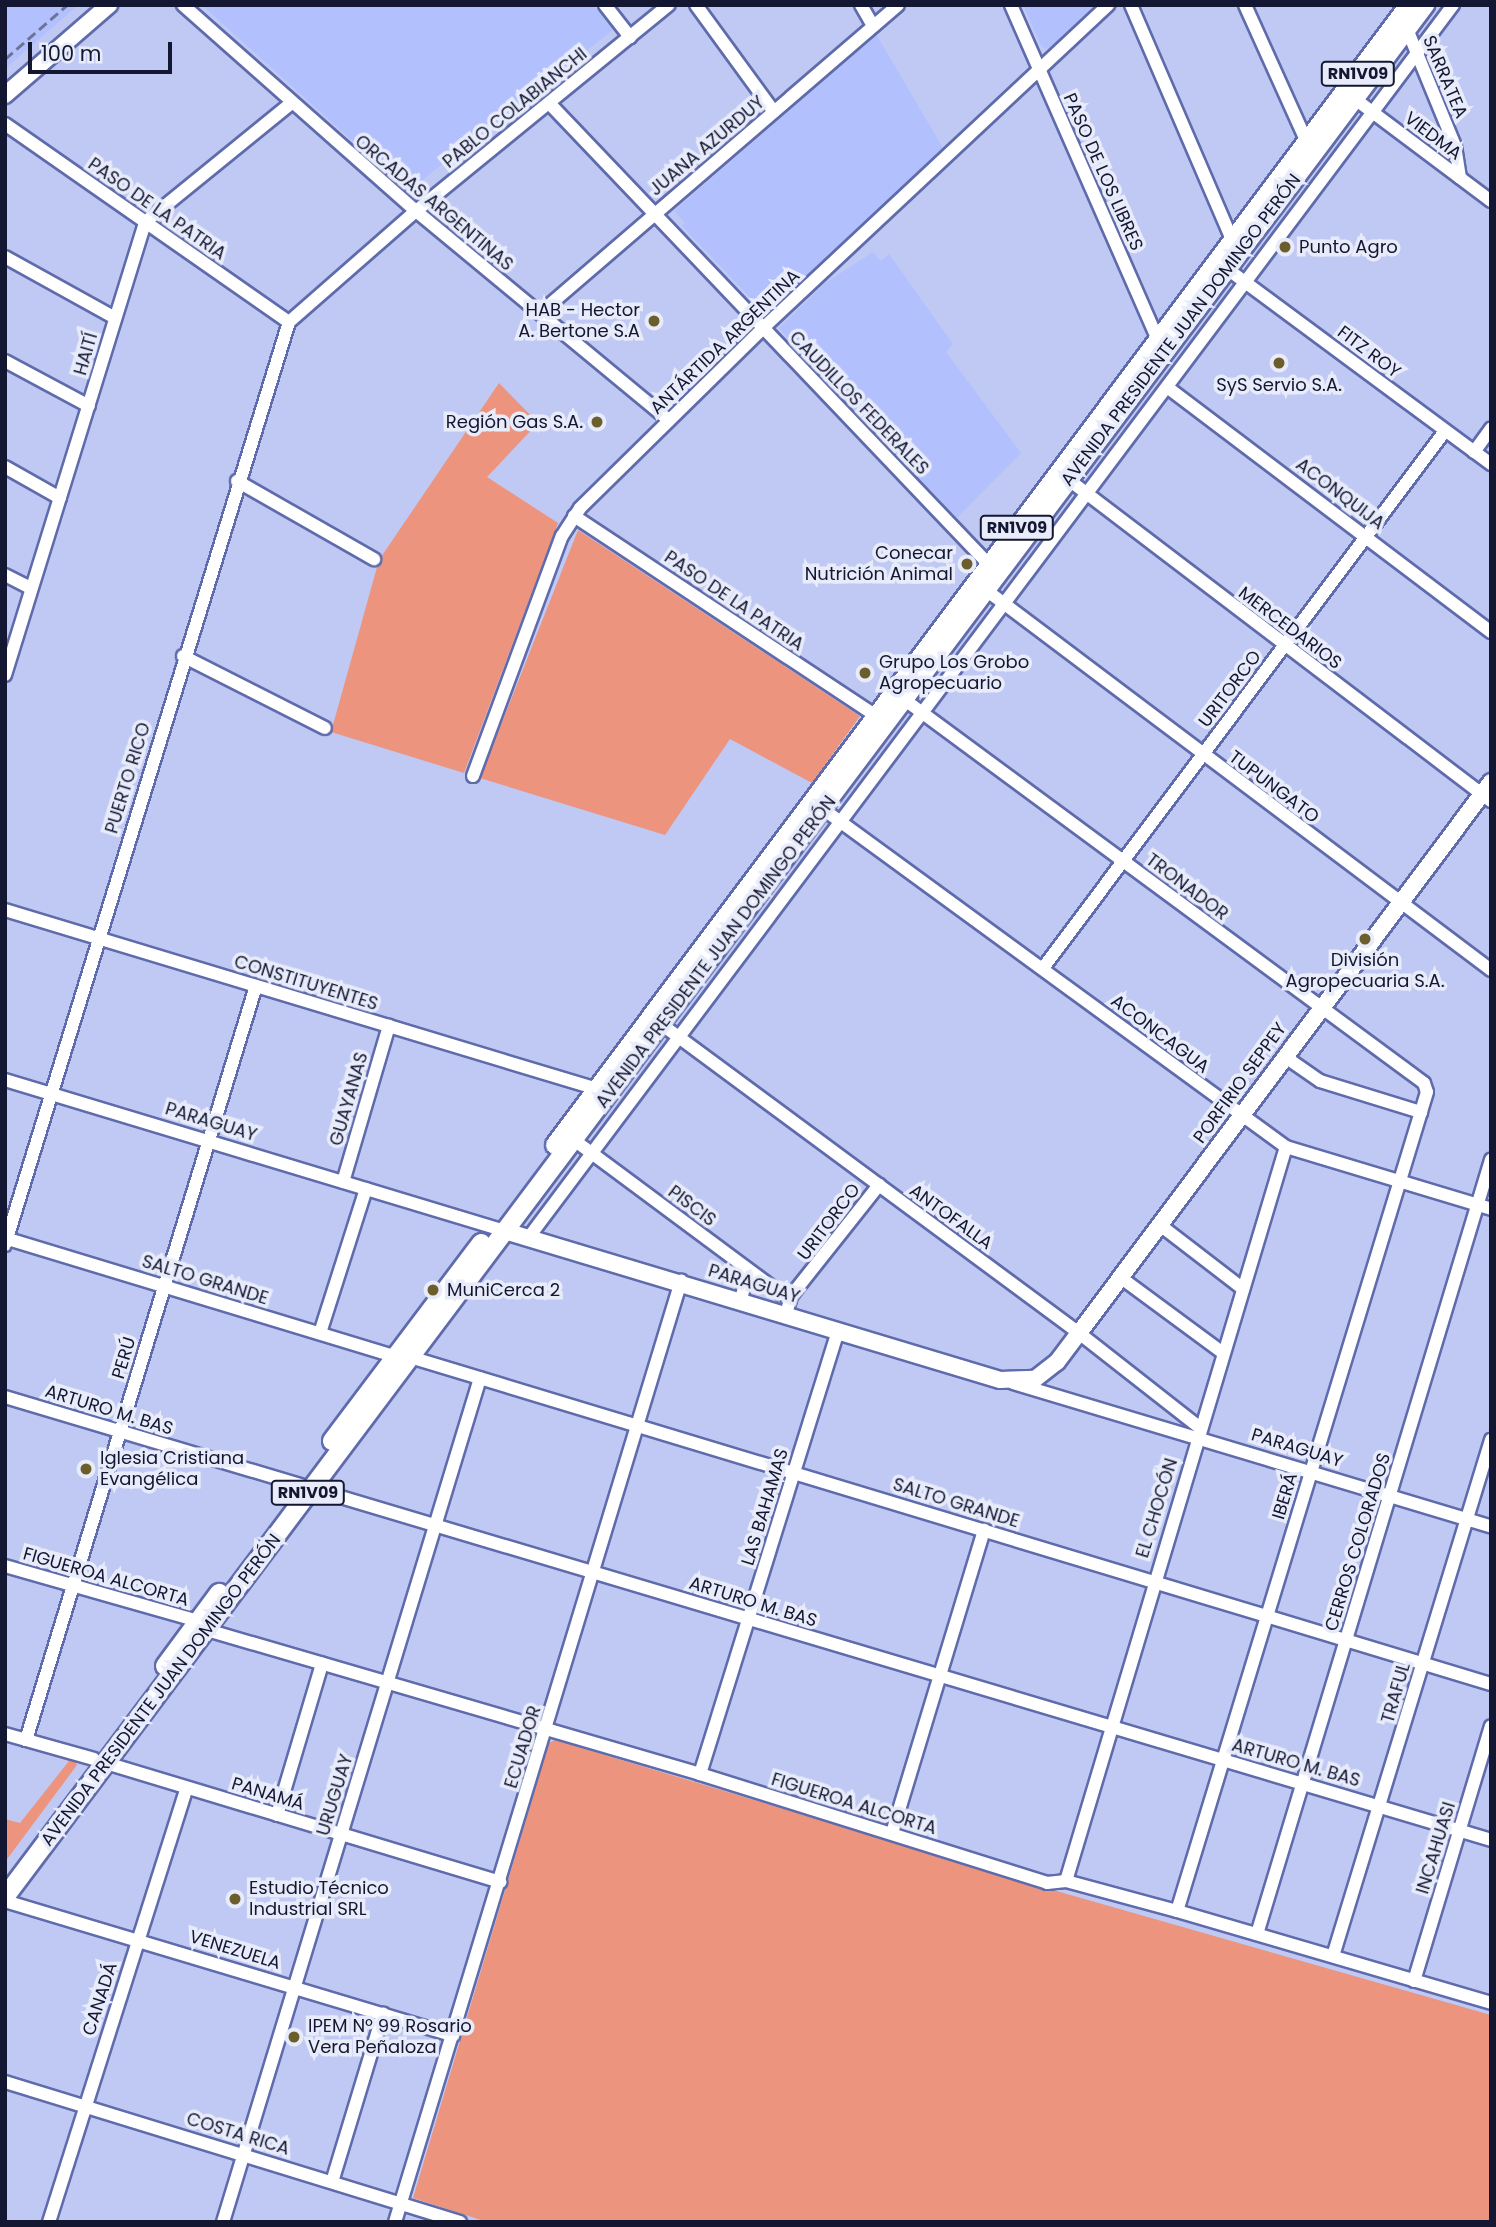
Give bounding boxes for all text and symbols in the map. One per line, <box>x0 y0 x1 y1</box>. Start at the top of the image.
scale bar <box>32 28 175 72</box>
street label: SARRATEA <box>1418 32 1472 122</box>
text: 100 m <box>41 39 101 68</box>
street label: PABLO COLABIANCHI <box>439 43 591 173</box>
road number: RN1V09 <box>1320 61 1396 86</box>
street label: PASO DE LOS LIBRES <box>1059 90 1147 254</box>
street label: JUANA AZURDUY <box>645 92 769 200</box>
street label: VIEDMA <box>1400 107 1466 165</box>
street label: ORCADAS ARGENTINAS <box>351 131 517 275</box>
street label: PASO DE LA PATRIA <box>84 153 230 265</box>
street label: AVENIDA PRESIDENTE JUAN DOMINGO PERÓN <box>1056 170 1306 490</box>
place label: Punto Agro <box>1299 236 1398 258</box>
marker: Punto Agro <box>1277 239 1293 255</box>
street label: ANTÁRTIDA ARGENTINA <box>646 265 804 419</box>
place label: HAB - Hector A. Bertone S.A <box>518 300 640 342</box>
marker: HAB - Hector A. Bertone S.A <box>646 313 662 329</box>
street label: FITZ ROY <box>1333 321 1405 383</box>
street label: CAUDILLOS FEDERALES <box>785 327 933 479</box>
street label: HAITÍ <box>70 330 102 378</box>
marker: SyS Servio S.A. <box>1271 355 1287 371</box>
place label: SyS Servio S.A. <box>1216 374 1342 396</box>
place label: Región Gas S.A. <box>446 411 583 433</box>
marker: Región Gas S.A. <box>589 414 605 430</box>
street label: ACONQUIJA <box>1291 454 1389 534</box>
road number: RN1V09 <box>978 516 1056 540</box>
place label: Conecar Nutrición Animal <box>805 543 953 586</box>
street label: PASO DE LA PATRIA <box>660 546 808 656</box>
marker: Conecar Nutrición Animal <box>959 556 975 572</box>
street label: MERCEDARIOS <box>1234 582 1346 674</box>
street label: URITORCO <box>1194 646 1266 732</box>
place label: Grupo Los Grobo Agropecuario <box>879 652 1029 694</box>
marker: Grupo Los Grobo Agropecuario <box>857 665 873 681</box>
street label: PUERTO RICO <box>101 720 155 836</box>
street label: TUPUNGATO <box>1225 746 1323 828</box>
street label: AVENIDA PRESIDENTE JUAN DOMINGO PERÓN <box>591 792 841 1112</box>
street label: TRONADOR <box>1142 849 1232 925</box>
marker: División Agropecuaria S.A. <box>1357 931 1373 947</box>
place label: División Agropecuaria S.A. <box>1286 950 1444 992</box>
street label: CONSTITUYENTES <box>231 951 381 1015</box>
street label: ACONCAGUA <box>1107 990 1213 1078</box>
street label: PORFIRIO SEPPEY <box>1189 1019 1291 1147</box>
street label: GUAYANAS <box>325 1050 373 1148</box>
street label: PARAGUAY <box>163 1098 259 1146</box>
street label: URITORCO <box>793 1179 865 1265</box>
street label: ANTOFALLA <box>905 1180 997 1254</box>
street label: PISCIS <box>664 1181 720 1231</box>
street label: SALTO GRANDE <box>139 1251 271 1309</box>
street label: PARAGUAY <box>706 1260 802 1308</box>
place label: MuniCerca 2 <box>447 1279 560 1301</box>
marker: MuniCerca 2 <box>425 1282 441 1298</box>
street label: PERÚ <box>107 1334 141 1382</box>
street label: ARTURO M. BAS <box>42 1380 176 1440</box>
street label: PARAGUAY <box>1249 1424 1345 1472</box>
street label: LAS BAHAMAS <box>737 1446 793 1568</box>
place label: Iglesia Cristiana Evangélica <box>100 1448 244 1490</box>
street label: CERROS COLORADOS <box>1321 1450 1395 1634</box>
street label: EL CHOCÓN <box>1132 1456 1182 1560</box>
marker: Iglesia Cristiana Evangélica <box>78 1461 94 1477</box>
street label: IBERÁ <box>1268 1470 1302 1522</box>
street label: SALTO GRANDE <box>890 1474 1022 1532</box>
road number: RN1V09 <box>270 1480 346 1506</box>
street label: AVENIDA PRESIDENTE JUAN DOMINGO PERÓN <box>36 1530 286 1850</box>
street label: FIGUEROA ALCORTA <box>21 1543 191 1611</box>
street label: ARTURO M. BAS <box>686 1572 820 1632</box>
street label: TRAFUL <box>1377 1660 1415 1726</box>
street label: ECUADOR <box>500 1703 546 1791</box>
street label: ARTURO M. BAS <box>1229 1734 1363 1792</box>
street label: URUGUAY <box>312 1752 358 1838</box>
street label: FIGUEROA ALCORTA <box>769 1769 939 1839</box>
street label: PANAMÁ <box>229 1773 307 1815</box>
street label: INCAHUASI <box>1412 1799 1460 1897</box>
place label: Estudio Técnico Industrial SRL <box>249 1878 389 1920</box>
marker: Estudio Técnico Industrial SRL <box>227 1891 243 1907</box>
street label: VENEZUELA <box>187 1926 283 1974</box>
street label: CANADÁ <box>78 1960 122 2038</box>
place label: IPEM Nº 99 Rosario Vera Peñaloza <box>308 2016 472 2058</box>
marker: IPEM Nº 99 Rosario Vera Peñaloza <box>286 2029 302 2045</box>
street label: COSTA RICA <box>184 2108 292 2160</box>

